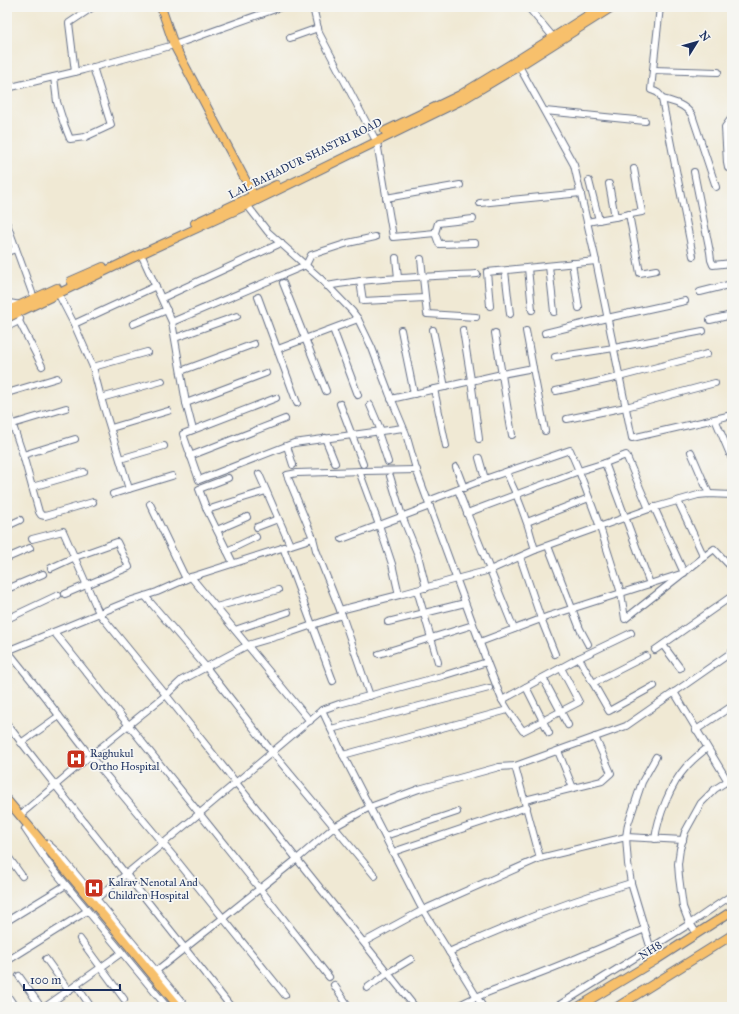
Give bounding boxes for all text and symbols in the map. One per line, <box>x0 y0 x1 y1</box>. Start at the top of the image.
north arrow <box>677 22 717 62</box>
text: N <box>697 29 713 44</box>
street label: LAL BAHADUR SHASTRI ROAD <box>226 115 384 201</box>
place label: Raghukul Ortho Hospital <box>90 747 160 773</box>
hospital icon: Raghukul Ortho Hospital <box>65 748 87 770</box>
place label: Kalrav Nenotal And Children Hospital <box>108 876 198 902</box>
hospital icon: Kalrav Nenotal And Children Hospital <box>83 877 105 899</box>
street label: NH8 <box>636 938 664 962</box>
scale bar <box>24 966 120 992</box>
text: 100 m <box>30 973 61 987</box>

